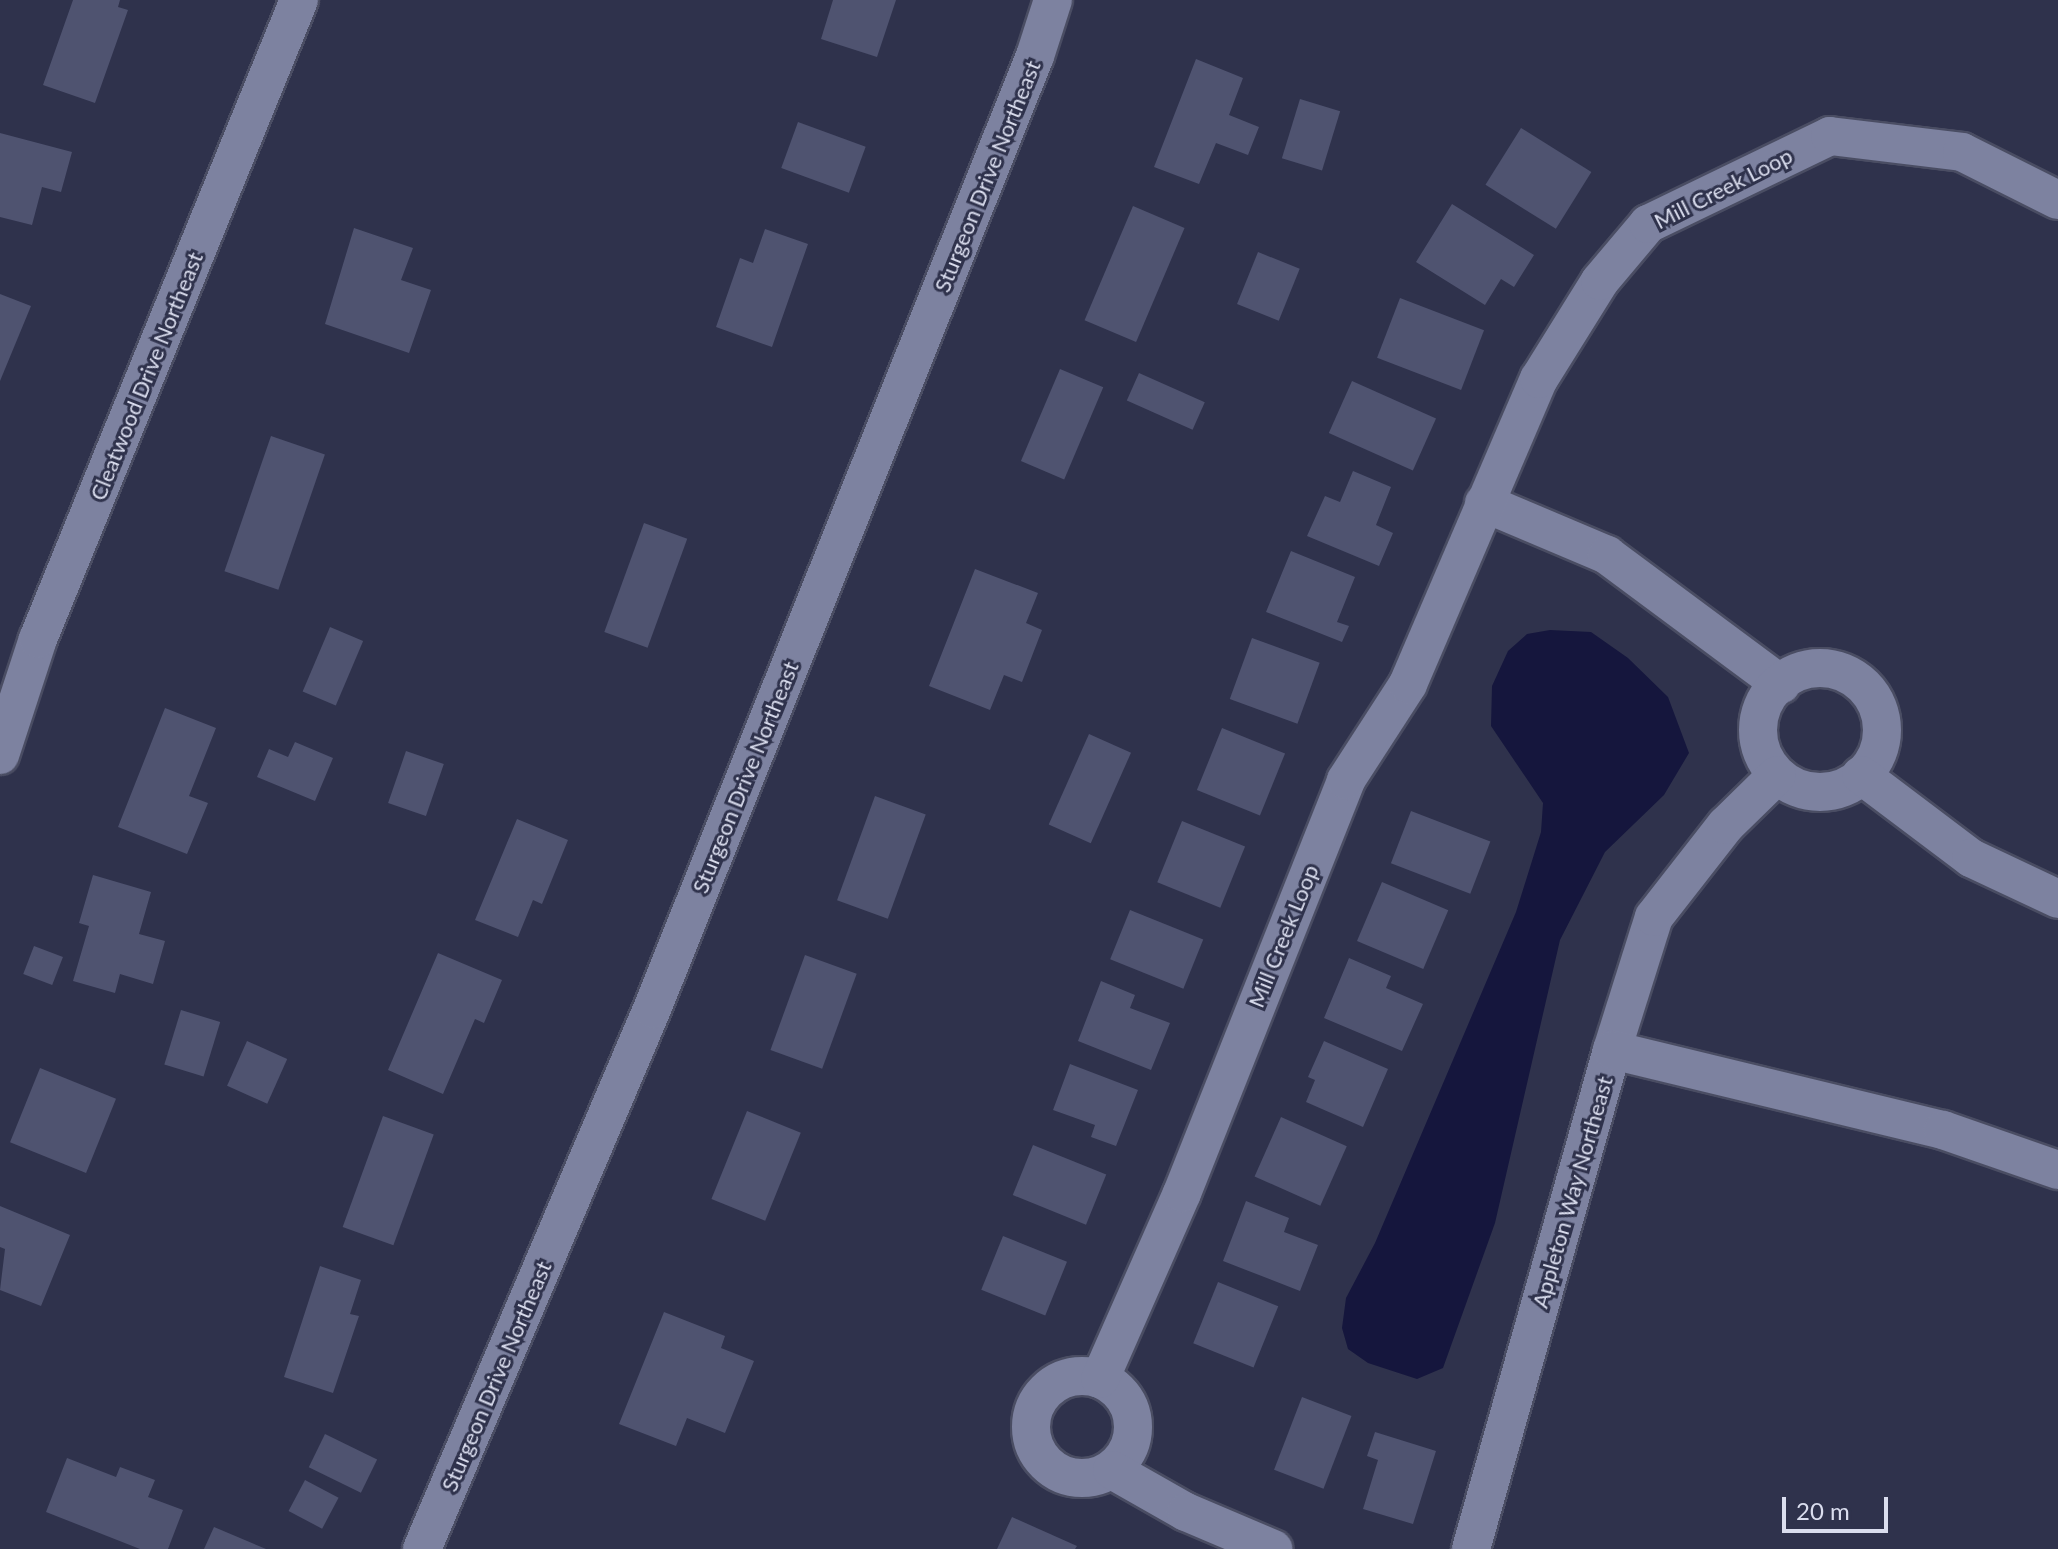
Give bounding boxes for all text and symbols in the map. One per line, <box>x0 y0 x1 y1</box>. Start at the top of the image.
street label: Sturgeon Drive Northeast <box>928 56 1046 296</box>
street label: Mill Creek Loop <box>1649 142 1797 234</box>
street label: Cleatwood Drive Northeast <box>84 248 208 504</box>
street label: Sturgeon Drive Northeast <box>686 657 804 897</box>
street label: Mill Creek Loop <box>1242 861 1324 1011</box>
street label: Appleton Way Northeast <box>1526 1073 1618 1311</box>
street label: Sturgeon Drive Northeast <box>435 1257 557 1495</box>
scale bar <box>1786 1481 1892 1531</box>
text: 20 m <box>1796 1496 1850 1525</box>

